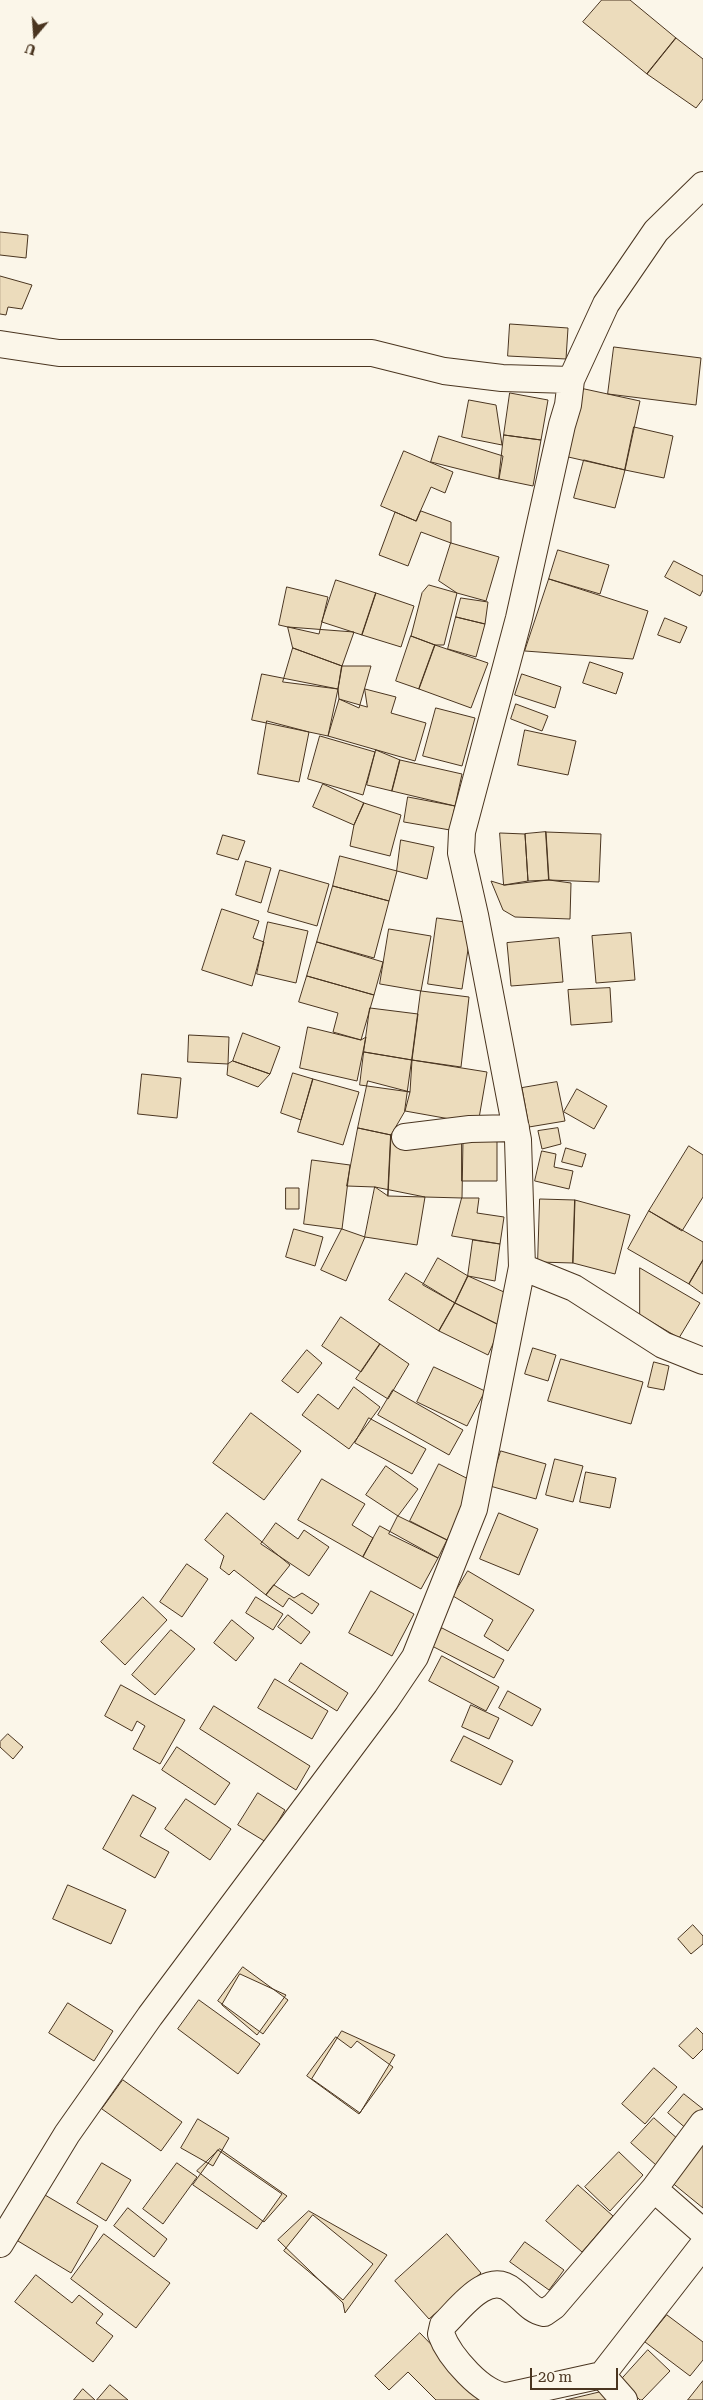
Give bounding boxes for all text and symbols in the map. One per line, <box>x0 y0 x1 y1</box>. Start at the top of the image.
north arrow <box>10 10 60 60</box>
text: U <box>23 40 38 59</box>
scale bar <box>533 2358 620 2390</box>
text: 20 m <box>538 2368 572 2386</box>

